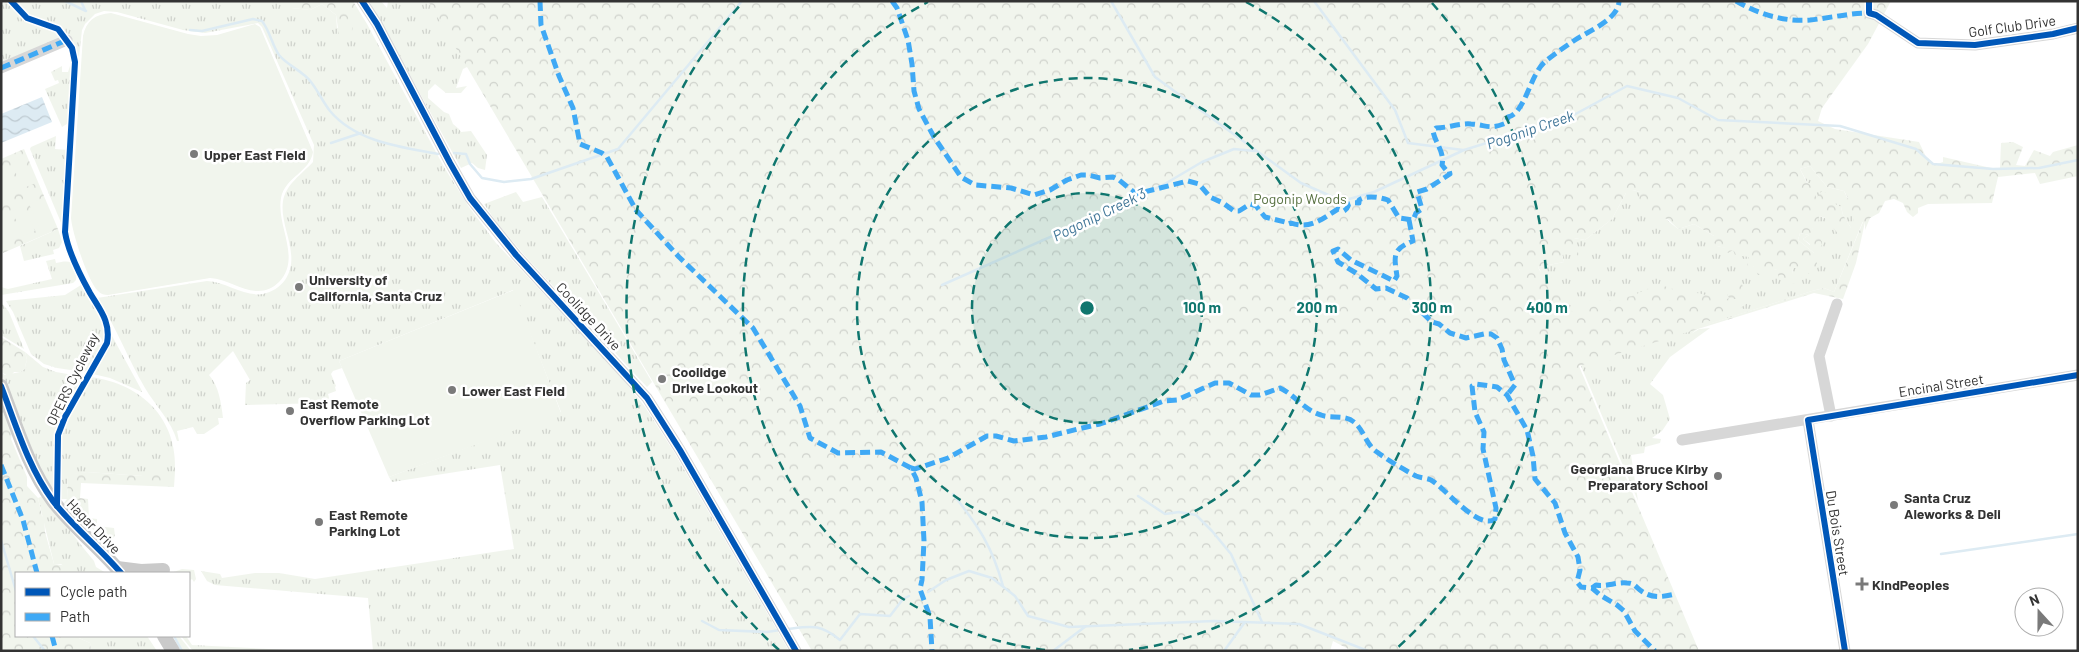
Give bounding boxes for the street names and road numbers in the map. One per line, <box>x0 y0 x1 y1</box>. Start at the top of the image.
street label: Golf Club Drive <box>1967 11 2057 41</box>
street label: Coolidge Drive <box>553 278 625 354</box>
street label: OPERS Cycleway <box>42 329 102 428</box>
street label: Encinal Street <box>1897 370 1985 400</box>
street label: Du Bois Street <box>1823 489 1853 577</box>
street label: Hagar Drive <box>64 495 124 557</box>

